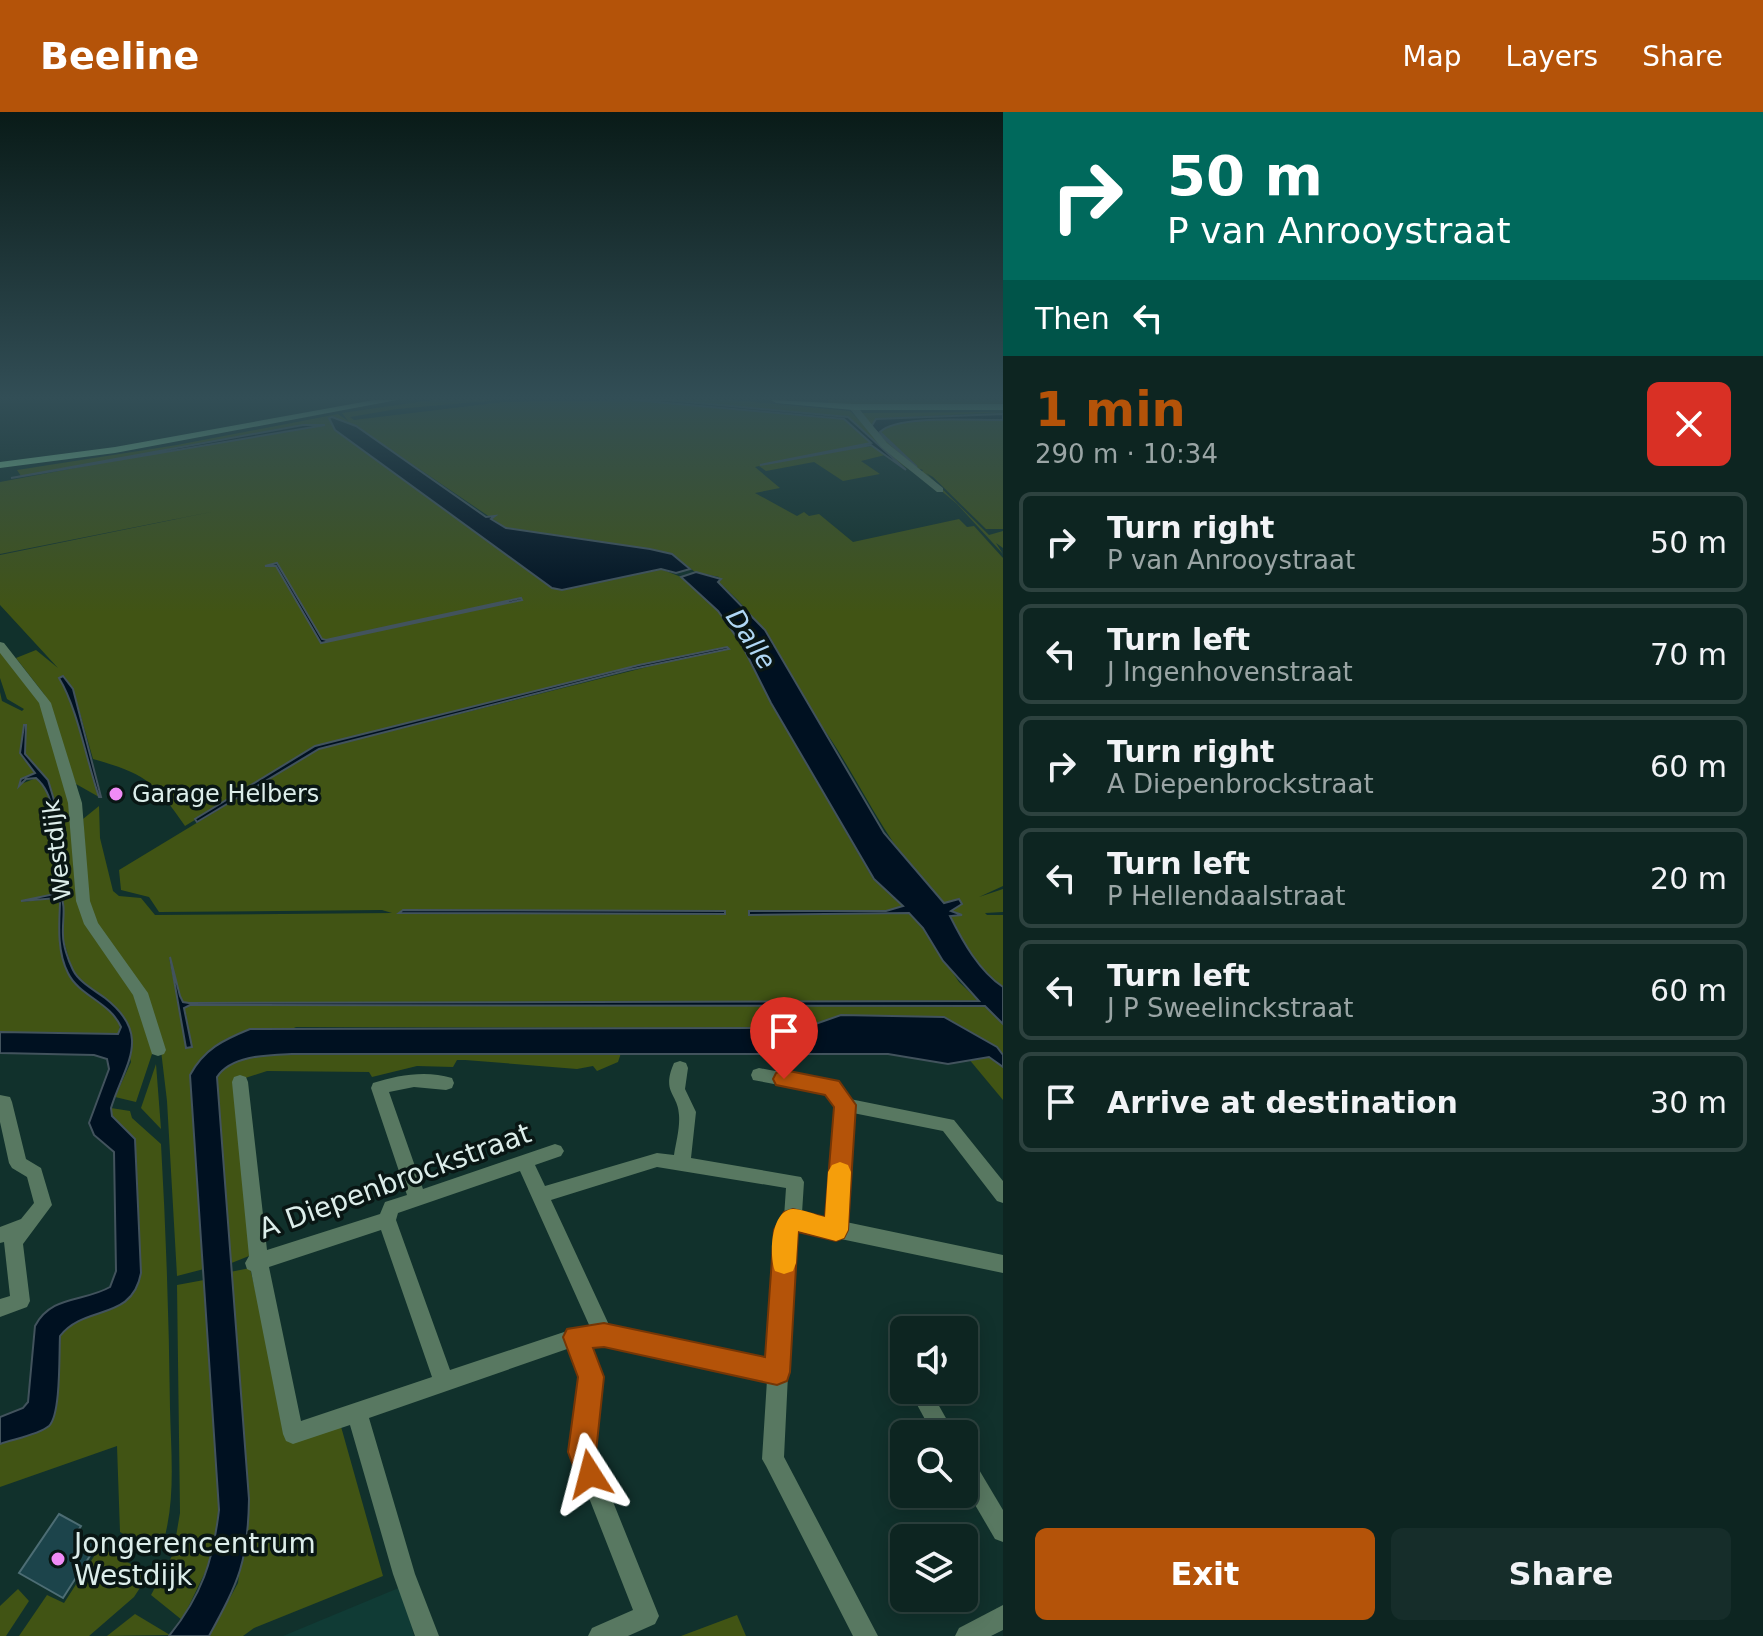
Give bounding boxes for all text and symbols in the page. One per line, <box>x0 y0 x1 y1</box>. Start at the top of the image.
text: Beeline <box>40 34 199 78</box>
text: Map <box>1402 40 1462 73</box>
text: Layers <box>1506 40 1598 73</box>
text: Share <box>1642 40 1723 73</box>
text: 50 m <box>1167 143 1323 208</box>
icon: right <box>1035 144 1139 248</box>
text: P van Anrooystraat <box>1167 210 1511 251</box>
icon: left <box>1126 296 1170 340</box>
text: Then <box>1035 301 1110 336</box>
text: 1 min <box>1035 381 1186 437</box>
button: close <box>1647 382 1731 466</box>
text: 290 m · 10:34 <box>1035 439 1218 469</box>
text: Turn right <box>1107 510 1274 545</box>
icon: right <box>1039 520 1083 564</box>
text: 50 m <box>1650 525 1727 560</box>
text: P van Anrooystraat <box>1107 545 1355 575</box>
water label: Dalle <box>720 603 782 675</box>
text: Turn left <box>1107 622 1250 657</box>
icon: left <box>1039 632 1083 676</box>
text: 70 m <box>1650 637 1727 672</box>
text: J Ingenhovenstraat <box>1107 657 1353 687</box>
text: Turn right <box>1107 734 1274 769</box>
icon: right <box>1039 744 1083 788</box>
text: 60 m <box>1650 749 1727 784</box>
text: A Diepenbrockstraat <box>1107 769 1374 799</box>
place label: Garage Helbers <box>132 780 319 808</box>
marker: Garage Helbers <box>107 785 125 803</box>
street label: Westdijk <box>37 798 77 902</box>
text: Turn left <box>1107 846 1250 881</box>
icon: left <box>1039 856 1083 900</box>
text: 20 m <box>1650 861 1727 896</box>
text: P Hellendaalstraat <box>1107 881 1346 911</box>
text: Turn left <box>1107 958 1250 993</box>
icon: left <box>1039 968 1083 1012</box>
text: 60 m <box>1650 973 1727 1008</box>
text: J P Sweelinckstraat <box>1107 993 1353 1023</box>
pin <box>750 997 818 1079</box>
icon: arrive <box>762 1009 806 1053</box>
icon: arrive <box>1039 1080 1083 1124</box>
text: Arrive at destination <box>1107 1085 1458 1120</box>
text: 30 m <box>1650 1085 1727 1120</box>
street label: A Diepenbrockstraat <box>254 1116 536 1246</box>
map controls <box>890 1316 978 1612</box>
button: sound <box>890 1316 978 1404</box>
button: search <box>890 1420 978 1508</box>
position arrow <box>548 1432 632 1516</box>
button: layers <box>890 1524 978 1612</box>
place label: Jongerencentrum Westdijk <box>72 1527 316 1592</box>
button: Exit <box>1035 1528 1375 1620</box>
button: Share <box>1391 1528 1731 1620</box>
marker: Jongerencentrum Westdijk <box>49 1550 67 1568</box>

